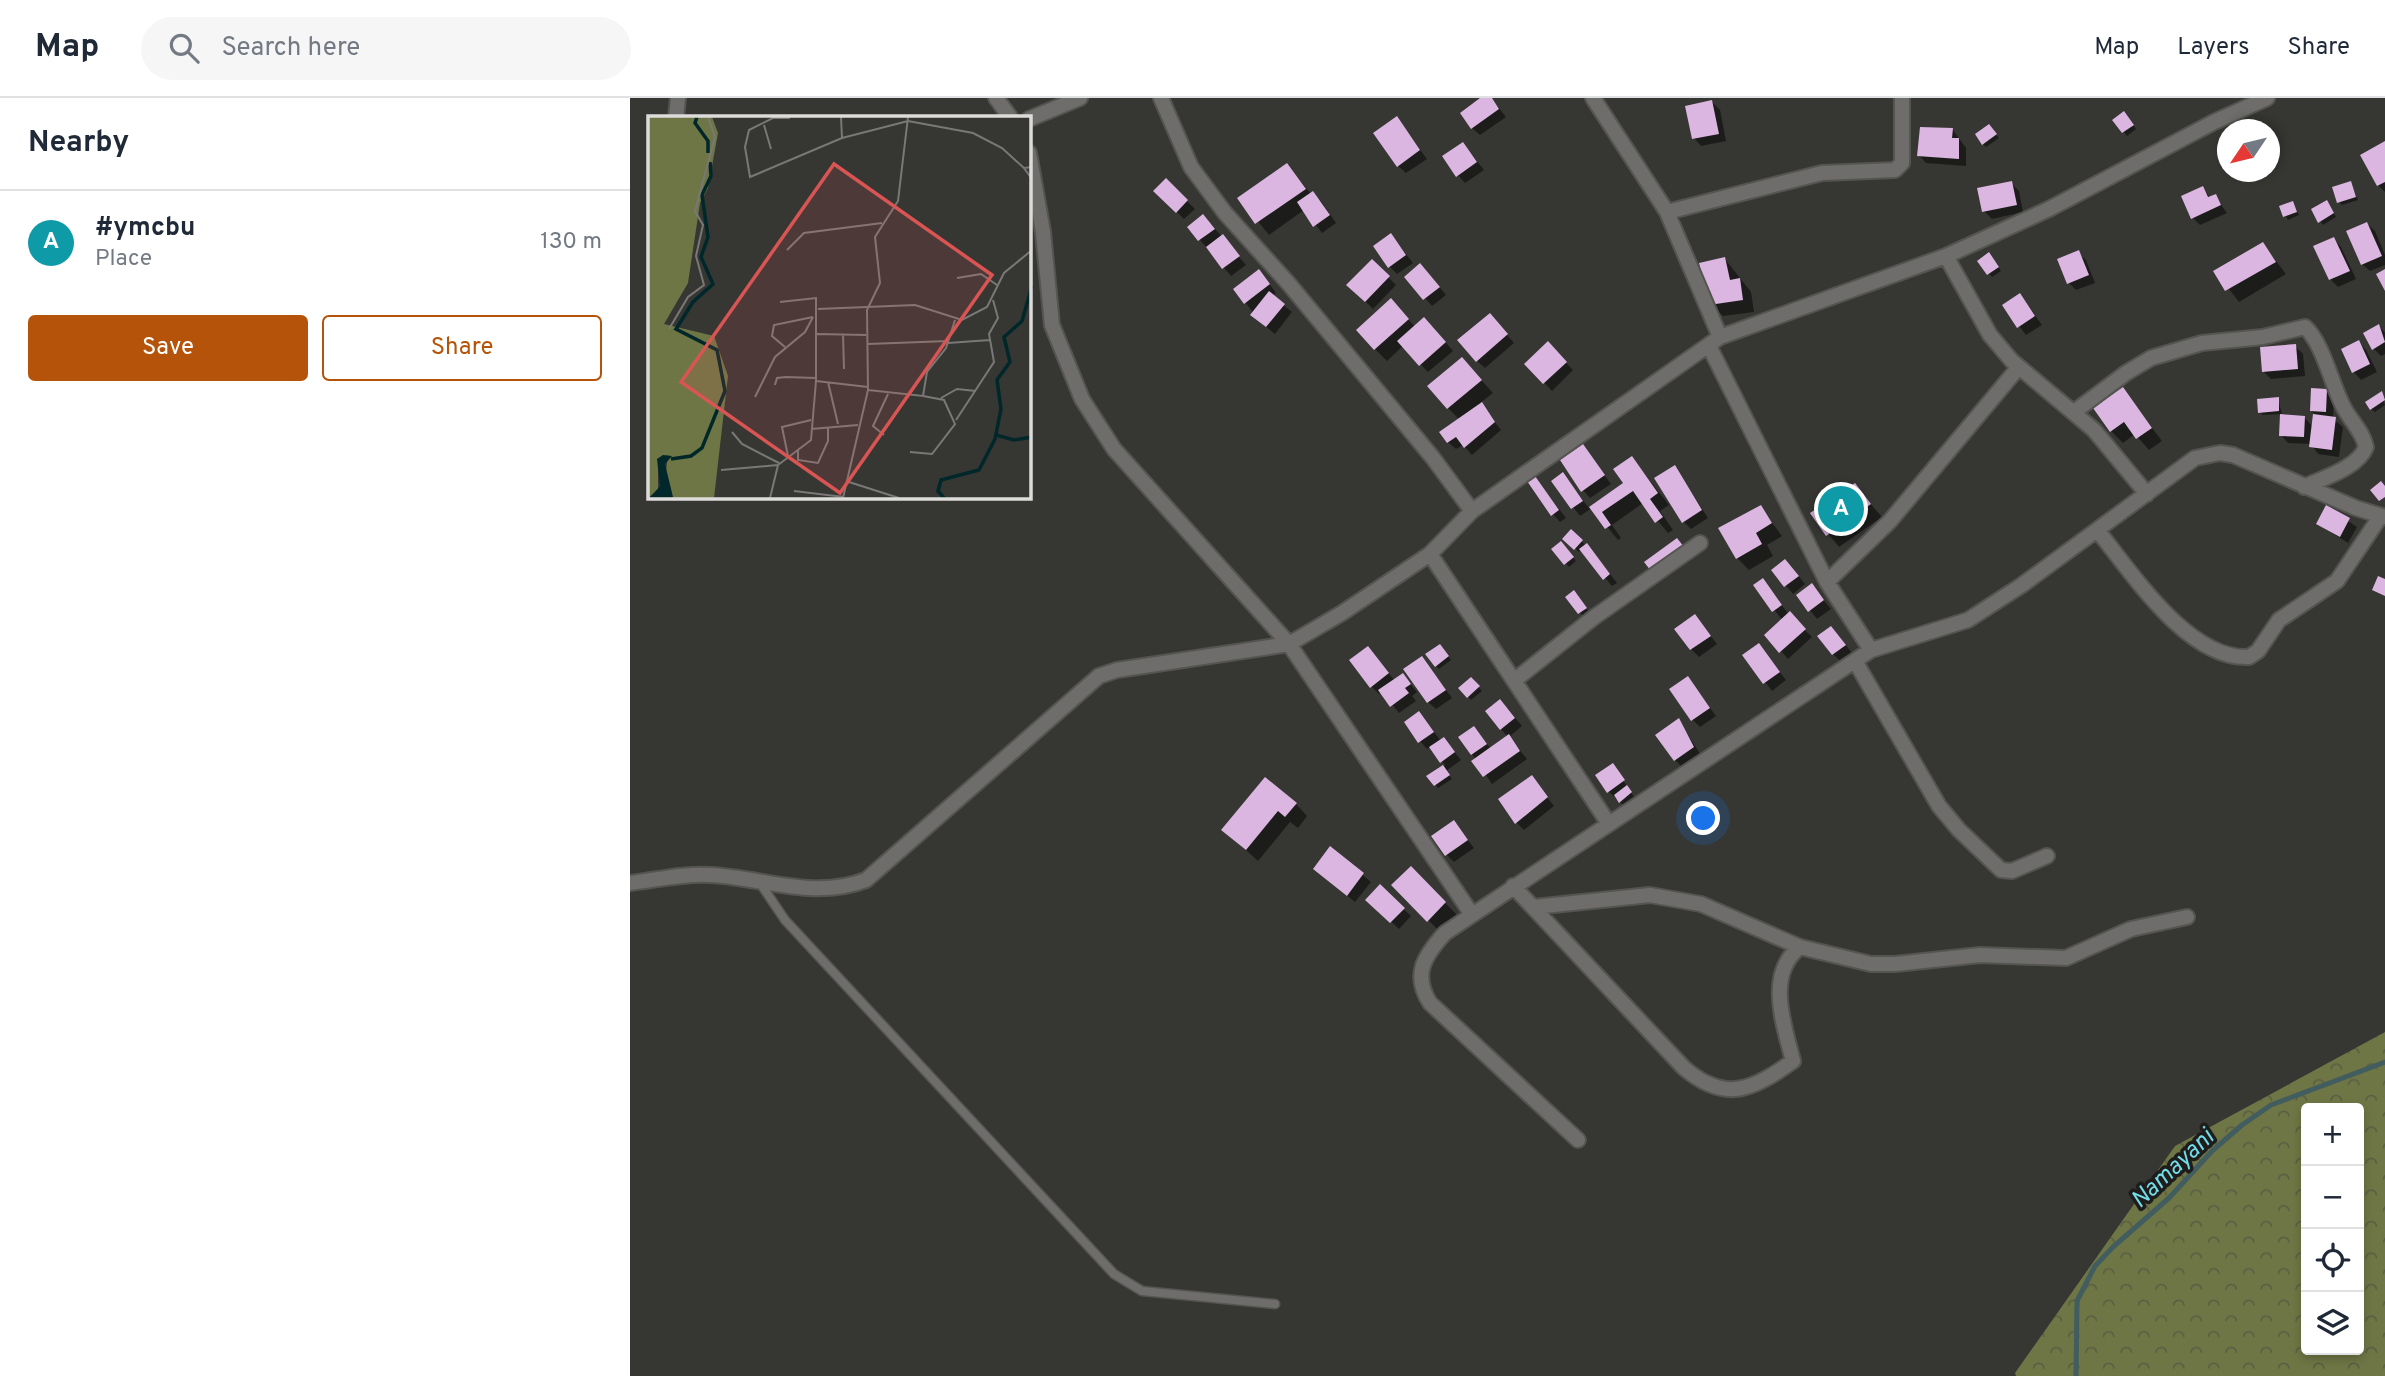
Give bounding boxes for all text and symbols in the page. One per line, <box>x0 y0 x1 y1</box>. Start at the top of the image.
search box <box>141 17 631 80</box>
text: Map <box>35 27 99 69</box>
icon: search <box>165 29 203 67</box>
text: Search here <box>221 32 360 65</box>
text: Map <box>2094 33 2139 63</box>
text: Layers <box>2177 33 2249 63</box>
text: Share <box>2287 33 2350 63</box>
inset map <box>648 116 1031 499</box>
north arrow <box>2217 119 2280 182</box>
text: Nearby <box>28 125 129 162</box>
text: #ymcbu <box>95 212 195 245</box>
text: A <box>43 228 59 257</box>
text: 130 m <box>540 228 602 257</box>
text: Place <box>95 245 152 274</box>
button: Save <box>28 315 308 381</box>
button: Share <box>322 315 602 381</box>
pin: A <box>1818 483 1864 535</box>
your location <box>1686 801 1720 835</box>
map controls <box>2301 1103 2364 1355</box>
button: + <box>2301 1103 2364 1166</box>
water label: Namayani <box>2126 1123 2222 1215</box>
button: − <box>2301 1166 2364 1229</box>
button: locate <box>2301 1229 2364 1292</box>
button: layers <box>2301 1292 2364 1355</box>

